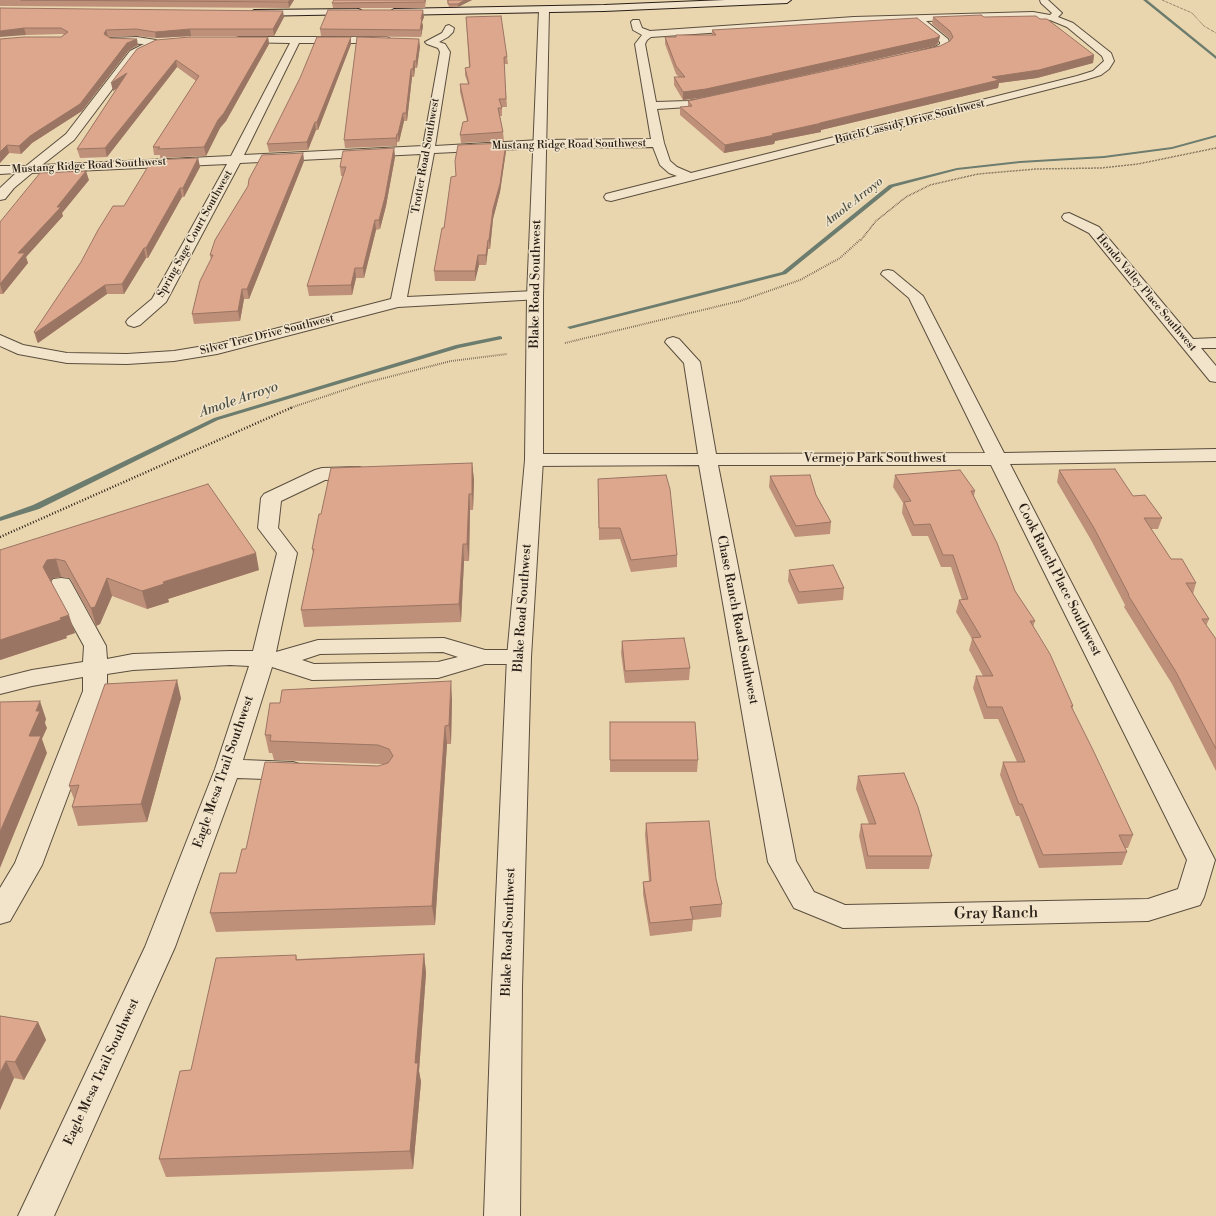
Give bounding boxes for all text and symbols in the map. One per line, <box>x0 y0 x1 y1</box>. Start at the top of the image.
street label: Trotter Road Southwest <box>409 97 443 215</box>
street label: Butch Cassidy Drive Southwest <box>834 97 986 147</box>
street label: Mustang Ridge Road Southwest <box>491 137 647 153</box>
street label: Mustang Ridge Road Southwest <box>11 155 167 177</box>
street label: Spring Sage Court Southwest <box>154 168 236 300</box>
water label: Amole Arroyo <box>822 175 886 229</box>
street label: Blake Road Southwest <box>527 219 545 349</box>
street label: Hondo Valley Place Southwest <box>1093 232 1199 354</box>
street label: Silver Tree Drive Southwest <box>198 312 336 358</box>
water label: Amole Arroyo <box>197 379 281 421</box>
street label: Vermejo Park Southwest <box>803 451 947 467</box>
street label: Cook Ranch Place Southwest <box>1014 501 1104 659</box>
street label: Chase Ranch Road Southwest <box>713 534 761 706</box>
street label: Blake Road Southwest <box>511 543 535 673</box>
street label: Eagle Mesa Trail Southwest <box>191 694 257 850</box>
street label: Blake Road Southwest <box>499 867 519 997</box>
street label: Gray Ranch <box>954 904 1038 924</box>
street label: Eagle Mesa Trail Southwest <box>61 996 143 1148</box>

